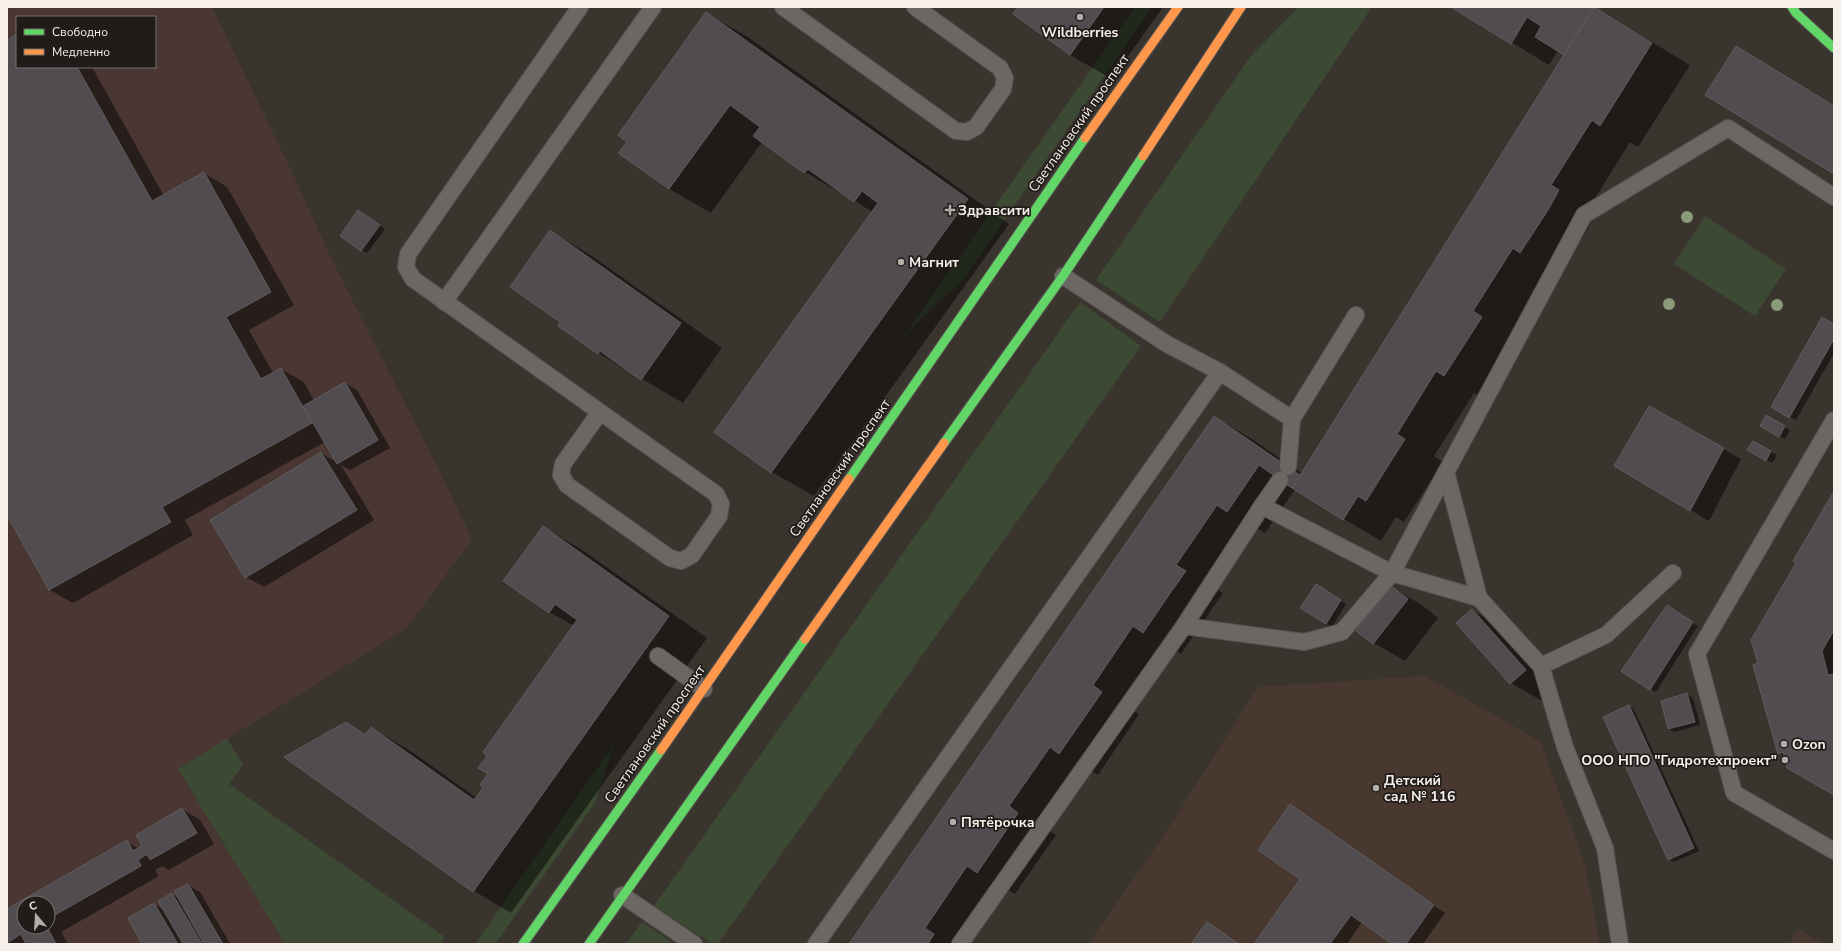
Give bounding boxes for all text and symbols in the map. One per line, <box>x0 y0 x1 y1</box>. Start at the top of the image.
marker: Wildberries <box>1075 12 1085 22</box>
legend <box>16 16 156 68</box>
place label: Wildberries <box>1042 23 1119 42</box>
text: Свободно <box>52 24 108 40</box>
text: Медленно <box>52 44 110 60</box>
street label: Светлановский проспект <box>1024 50 1134 196</box>
place label: Здравсити <box>958 201 1030 220</box>
marker: Здравсити <box>945 205 955 215</box>
place label: Магнит <box>909 253 959 272</box>
marker: Магнит <box>896 257 906 267</box>
street label: Светлановский проспект <box>785 395 895 541</box>
street label: Светлановский проспект <box>600 661 710 807</box>
place label: Ozon <box>1792 735 1826 754</box>
marker: Ozon <box>1779 739 1789 749</box>
place label: ООО НПО "Гидротехпроект" <box>1581 751 1777 770</box>
marker: ООО НПО "Гидротехпроект" <box>1780 755 1790 765</box>
place label: Детский сад № 116 <box>1384 771 1456 806</box>
marker: Детский сад № 116 <box>1371 783 1381 793</box>
place label: Пятёрочка <box>961 813 1035 832</box>
marker: Пятёрочка <box>948 817 958 827</box>
north arrow <box>16 895 56 935</box>
text: С <box>27 898 39 914</box>

